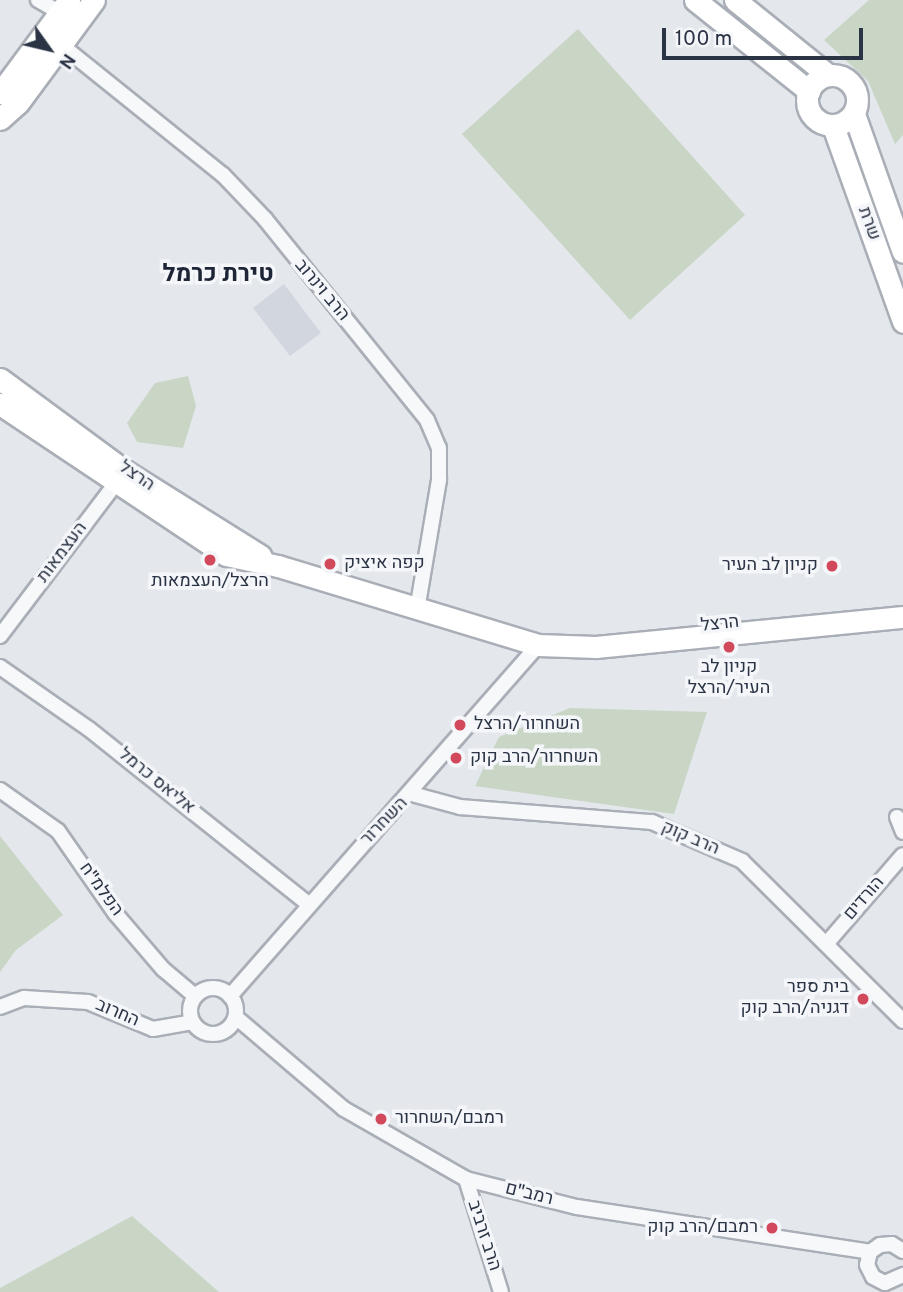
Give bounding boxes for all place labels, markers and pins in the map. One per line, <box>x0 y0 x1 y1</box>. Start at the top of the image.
marker: הרצל/העצמאות <box>202 552 218 568</box>
place label: קפה איציק <box>344 553 425 575</box>
place label: קניון לב העיר <box>722 555 818 577</box>
marker: קפה איציק <box>322 556 338 572</box>
marker: קניון לב העיר <box>824 558 840 574</box>
place label: הרצל/העצמאות <box>151 571 269 593</box>
marker: קניון לב העיר/הרצל <box>721 639 737 655</box>
place label: קניון לב העיר/הרצל <box>688 658 770 700</box>
place label: השחרור/הרצל <box>474 714 580 736</box>
marker: השחרור/הרצל <box>452 717 468 733</box>
place label: השחרור/הרב קוק <box>470 747 598 769</box>
marker: השחרור/הרב קוק <box>448 750 464 766</box>
place label: בית ספר דגניה/הרב קוק <box>740 978 849 1020</box>
marker: בית ספר דגניה/הרב קוק <box>855 991 871 1007</box>
place label: רמבם/השחרור <box>395 1108 504 1130</box>
marker: רמבם/השחרור <box>373 1111 389 1127</box>
place label: רמבם/הרב קוק <box>647 1217 758 1239</box>
marker: רמבם/הרב קוק <box>764 1220 780 1236</box>

